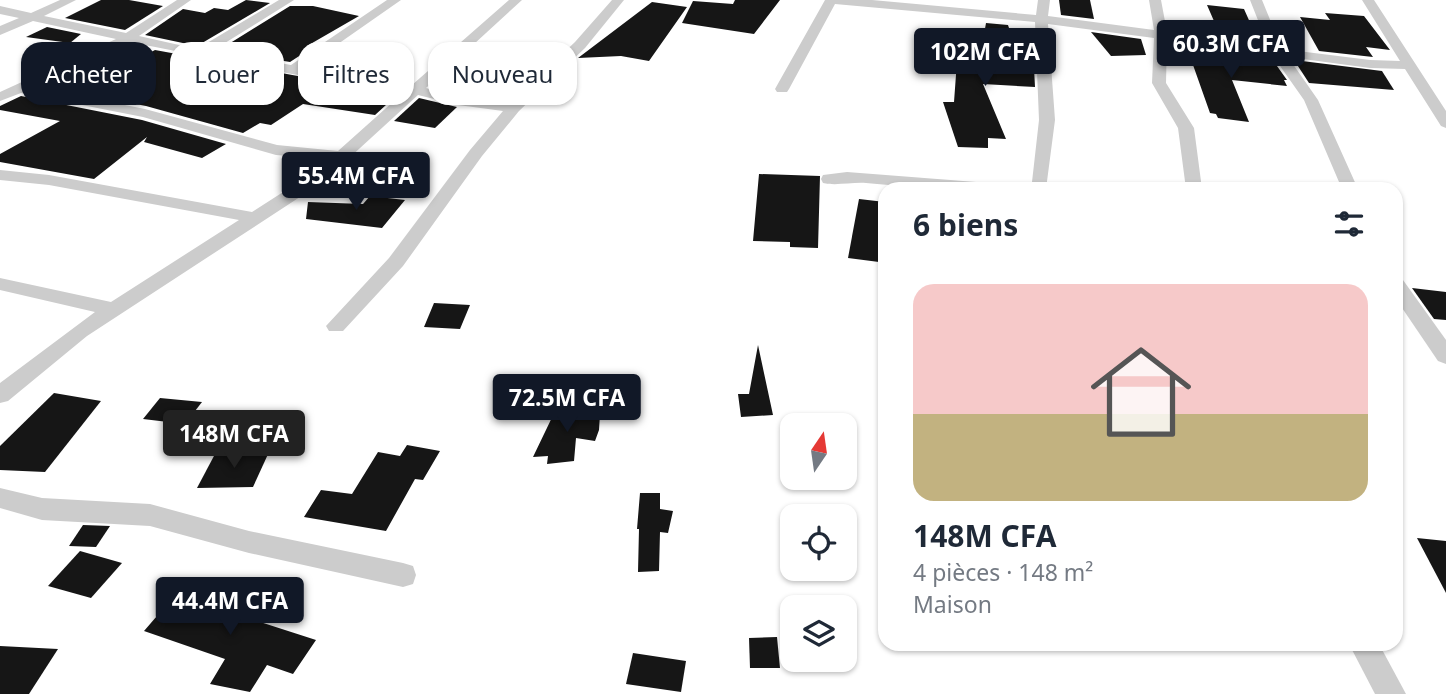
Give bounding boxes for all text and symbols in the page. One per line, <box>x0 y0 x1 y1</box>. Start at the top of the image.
pin: 60.3M CFA <box>1151 20 1311 80</box>
text: 60.3M CFA <box>1173 27 1289 59</box>
pin: 102M CFA <box>913 28 1057 88</box>
text: 102M CFA <box>930 35 1040 67</box>
chip: Acheter <box>21 42 156 105</box>
chip: Louer <box>170 42 284 105</box>
chip: Filtres <box>298 42 414 105</box>
chip: Nouveau <box>428 42 577 105</box>
pin: 55.4M CFA <box>276 152 436 212</box>
text: 55.4M CFA <box>298 159 414 191</box>
text: 6 biens <box>913 204 1018 245</box>
icon: filters <box>1330 205 1368 243</box>
icon: home <box>1078 329 1204 455</box>
pin: 72.5M CFA <box>487 374 647 434</box>
text: 72.5M CFA <box>509 381 625 413</box>
pin: 148M CFA <box>162 410 306 470</box>
north arrow <box>780 413 858 490</box>
map controls <box>780 413 857 672</box>
text: 148M CFA <box>179 417 289 449</box>
button: locate <box>780 504 857 581</box>
text: 148M CFA <box>913 515 1056 556</box>
text: 4 pièces · 148 m² <box>913 556 1093 588</box>
pin: 44.4M CFA <box>150 578 310 637</box>
text: 44.4M CFA <box>172 584 288 616</box>
text: Maison <box>913 588 992 620</box>
button: layers <box>780 595 857 672</box>

